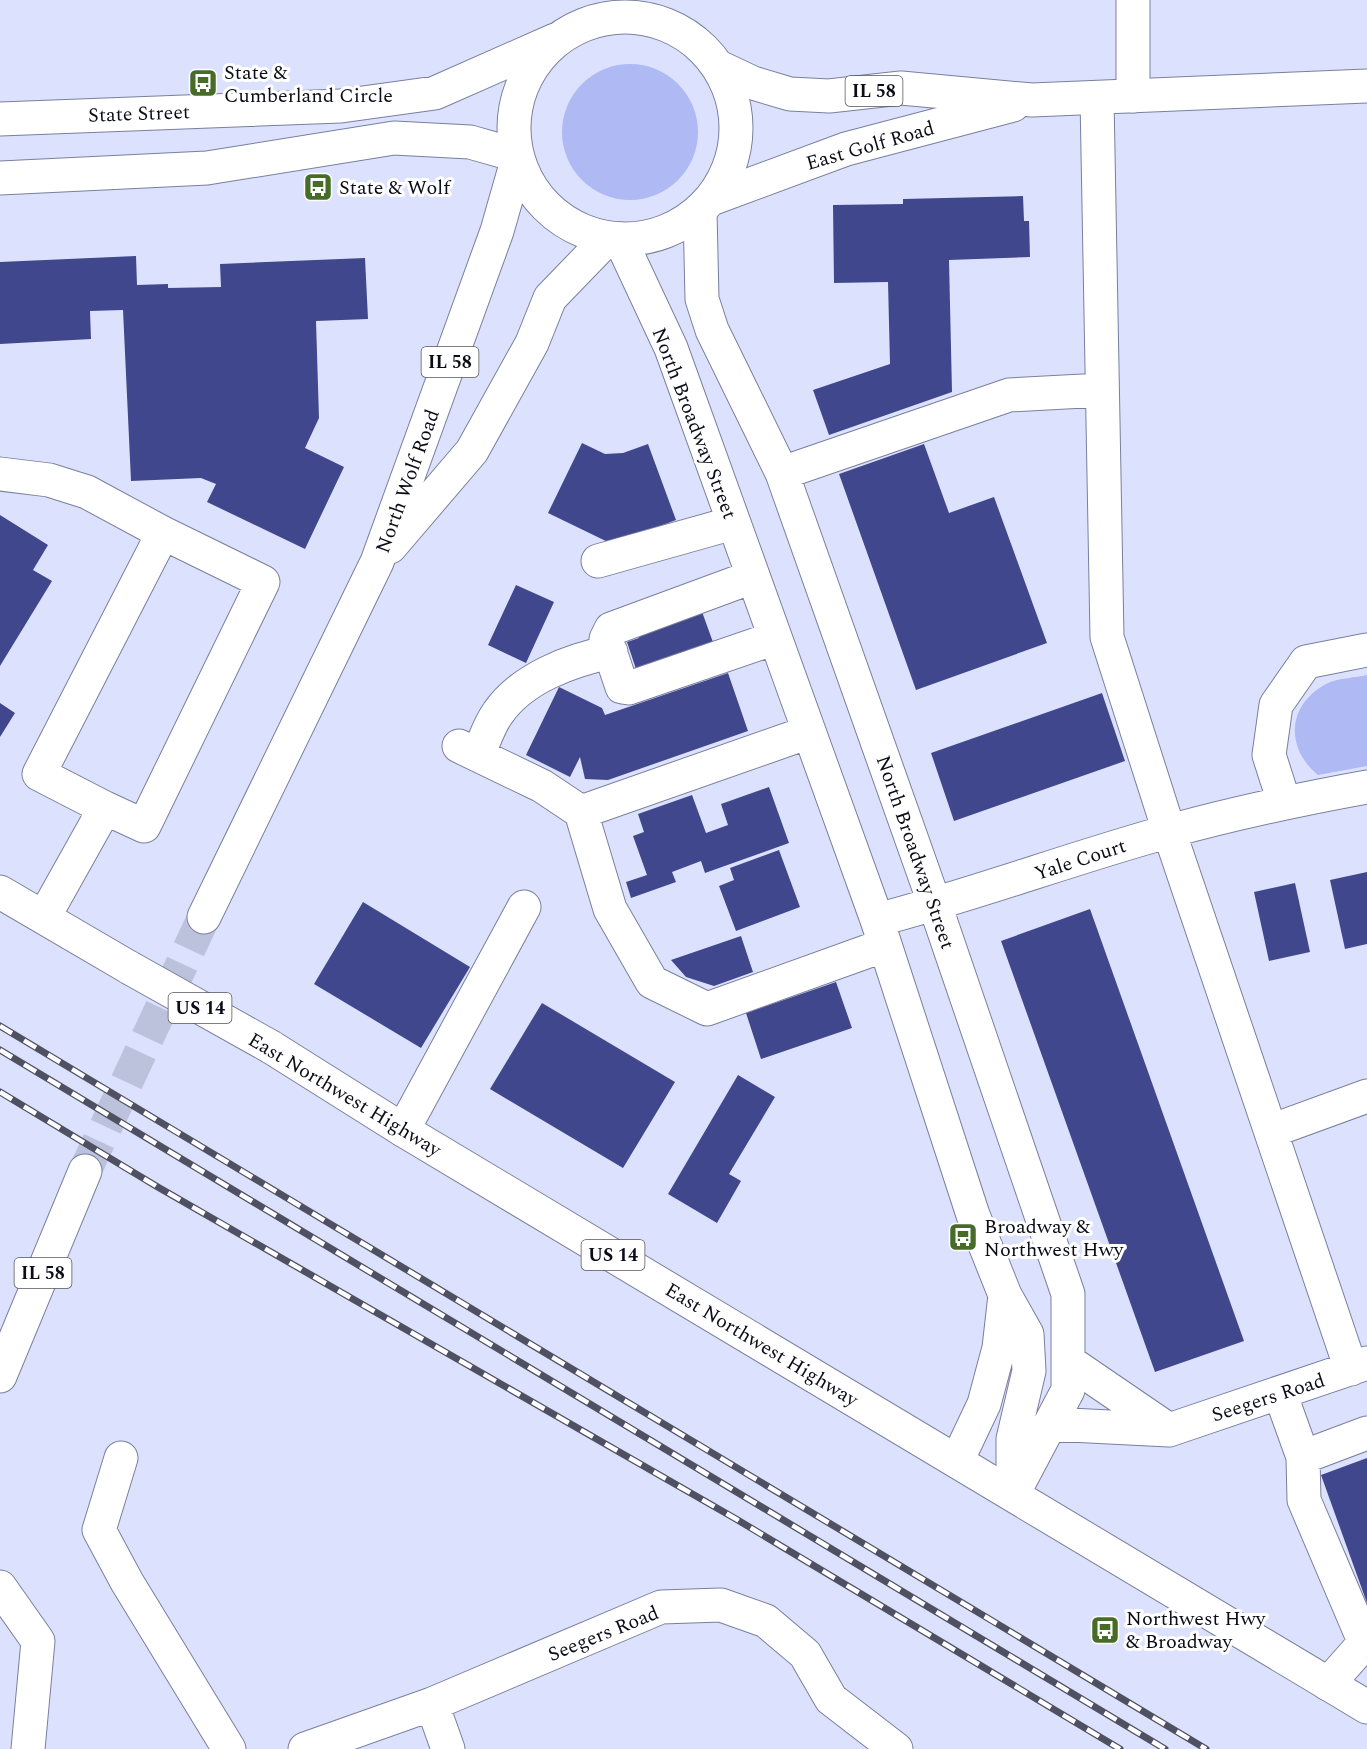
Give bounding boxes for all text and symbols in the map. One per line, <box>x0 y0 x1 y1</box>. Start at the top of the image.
place label: State & Cumberland Circle <box>224 58 393 111</box>
bus stop icon: State & Cumberland Circle <box>187 67 219 99</box>
road number: IL 58 <box>846 76 902 106</box>
street label: State Street <box>88 97 190 131</box>
street label: East Golf Road <box>803 113 938 179</box>
bus stop icon: State & Wolf <box>302 171 334 203</box>
place label: State & Wolf <box>339 173 452 203</box>
street label: North Broadway Street <box>644 323 744 524</box>
road number: IL 58 <box>422 347 478 377</box>
street label: North Wolf Road <box>368 405 448 558</box>
street label: North Broadway Street <box>868 751 962 953</box>
street label: Yale Court <box>1031 831 1130 889</box>
road number: US 14 <box>168 993 232 1023</box>
street label: East Northwest Highway <box>242 1025 448 1165</box>
place label: Broadway & Northwest Hwy <box>984 1212 1125 1265</box>
bus stop icon: Broadway & Northwest Hwy <box>947 1221 979 1253</box>
road number: US 14 <box>582 1240 644 1270</box>
road number: IL 58 <box>15 1258 72 1288</box>
street label: East Northwest Highway <box>659 1275 865 1415</box>
street label: Seegers Road <box>1208 1366 1329 1430</box>
street label: Seegers Road <box>543 1598 663 1670</box>
place label: Northwest Hwy & Broadway <box>1126 1604 1267 1657</box>
bus stop icon: Northwest Hwy & Broadway <box>1089 1614 1121 1646</box>

